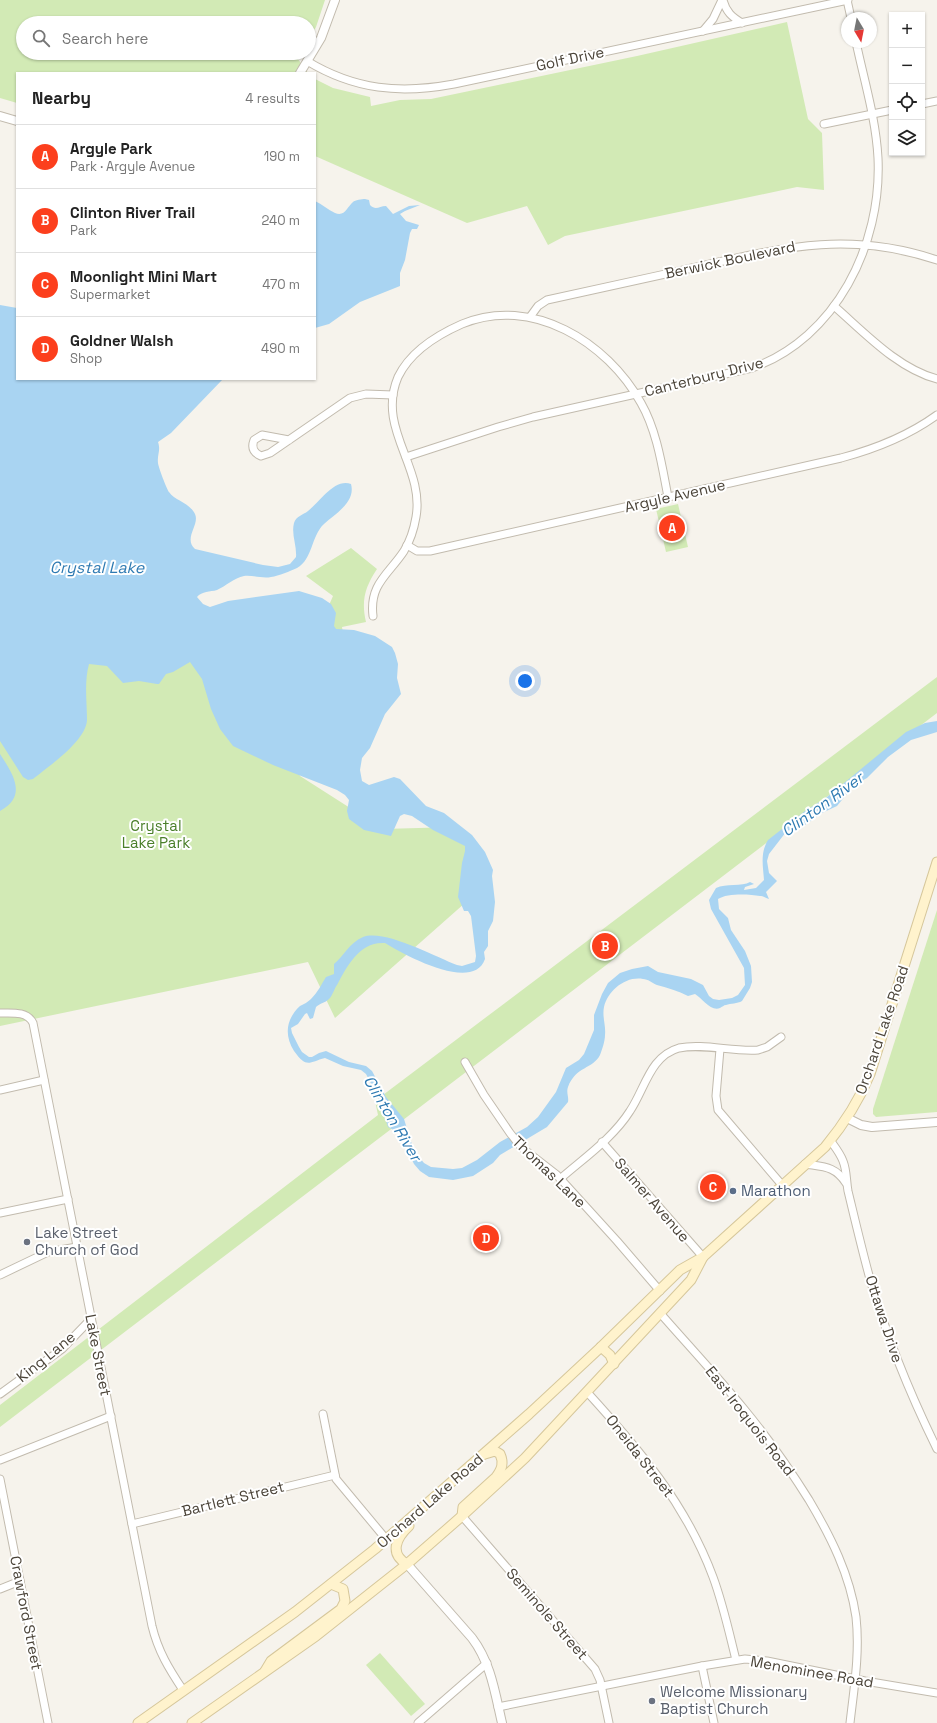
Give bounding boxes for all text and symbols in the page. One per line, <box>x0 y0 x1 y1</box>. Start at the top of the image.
north arrow <box>841 12 877 48</box>
map controls <box>889 12 925 156</box>
button: + <box>889 12 925 48</box>
search box <box>16 16 316 60</box>
icon: search <box>30 27 52 49</box>
text: Search here <box>62 29 148 48</box>
street label: Golf Drive <box>534 42 606 75</box>
button: − <box>889 48 925 84</box>
button: locate <box>889 84 925 120</box>
text: Nearby <box>32 87 91 109</box>
text: 4 results <box>245 90 300 107</box>
button: layers <box>889 120 925 156</box>
text: Argyle Park <box>70 139 152 158</box>
text: A <box>41 148 49 165</box>
text: 190 m <box>264 148 300 165</box>
text: Park · Argyle Avenue <box>70 158 195 175</box>
text: Clinton River Trail <box>70 203 195 222</box>
text: B <box>41 212 49 229</box>
text: 240 m <box>262 212 300 229</box>
text: Park <box>70 222 97 239</box>
street label: Berwick Boulevard <box>663 236 797 283</box>
text: Moonlight Mini Mart <box>70 267 217 286</box>
text: C <box>41 276 49 293</box>
text: 470 m <box>262 276 300 293</box>
text: Supermarket <box>70 286 151 303</box>
text: Goldner Walsh <box>70 331 173 350</box>
text: D <box>41 340 49 357</box>
text: 490 m <box>261 340 300 357</box>
text: Shop <box>70 350 102 367</box>
street label: Canterbury Drive <box>642 353 765 400</box>
street label: Argyle Avenue <box>623 475 727 516</box>
pin: A <box>659 513 685 543</box>
water label: Crystal Lake <box>50 557 145 578</box>
your location <box>515 671 535 691</box>
water label: Clinton River <box>777 766 869 841</box>
park label: Crystal Lake Park <box>122 816 190 852</box>
pin: B <box>592 931 618 961</box>
street label: Orchard Lake Road <box>851 963 913 1097</box>
water label: Clinton River <box>359 1072 427 1167</box>
street label: Thomas Lane <box>508 1132 590 1212</box>
street label: Salmer Avenue <box>611 1154 694 1246</box>
pin: C <box>700 1172 726 1202</box>
place label: Marathon <box>741 1181 811 1200</box>
marker: Marathon <box>728 1186 738 1196</box>
place label: Lake Street Church of God <box>35 1223 139 1259</box>
pin: D <box>473 1223 499 1253</box>
marker: Lake Street Church of God <box>22 1237 32 1247</box>
street label: Ottawa Drive <box>861 1273 908 1365</box>
street label: Lake Street <box>81 1312 116 1398</box>
street label: King Lane <box>12 1327 79 1386</box>
street label: East Iroquois Road <box>702 1362 799 1479</box>
street label: Oneida Street <box>602 1411 679 1501</box>
street label: Orchard Lake Road <box>372 1449 487 1552</box>
street label: Bartlett Street <box>180 1477 286 1520</box>
street label: Crawford Street <box>6 1554 47 1672</box>
street label: Seminole Street <box>502 1564 592 1664</box>
street label: Menominee Road <box>749 1651 875 1692</box>
place label: Welcome Missionary Baptist Church <box>660 1682 807 1718</box>
marker: Welcome Missionary Baptist Church <box>647 1696 657 1706</box>

